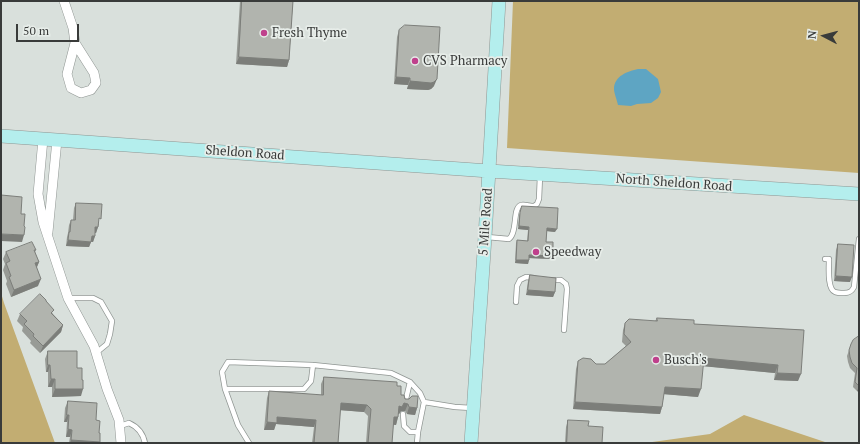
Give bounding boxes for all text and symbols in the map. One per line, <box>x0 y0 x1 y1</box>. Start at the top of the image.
scale bar <box>18 16 81 42</box>
north arrow <box>804 16 844 56</box>
text: 50 m <box>23 23 49 38</box>
place label: Fresh Thyme <box>272 25 347 41</box>
marker: Fresh Thyme <box>259 28 269 38</box>
text: N <box>805 30 819 40</box>
place label: CVS Pharmacy <box>423 53 507 69</box>
marker: CVS Pharmacy <box>410 56 420 66</box>
street label: Sheldon Road <box>205 142 285 164</box>
street label: North Sheldon Road <box>615 171 733 195</box>
street label: 5 Mile Road <box>476 188 496 256</box>
place label: Speedway <box>544 244 601 260</box>
marker: Speedway <box>531 247 541 257</box>
place label: Busch's <box>664 352 707 368</box>
marker: Busch's <box>651 355 661 365</box>

